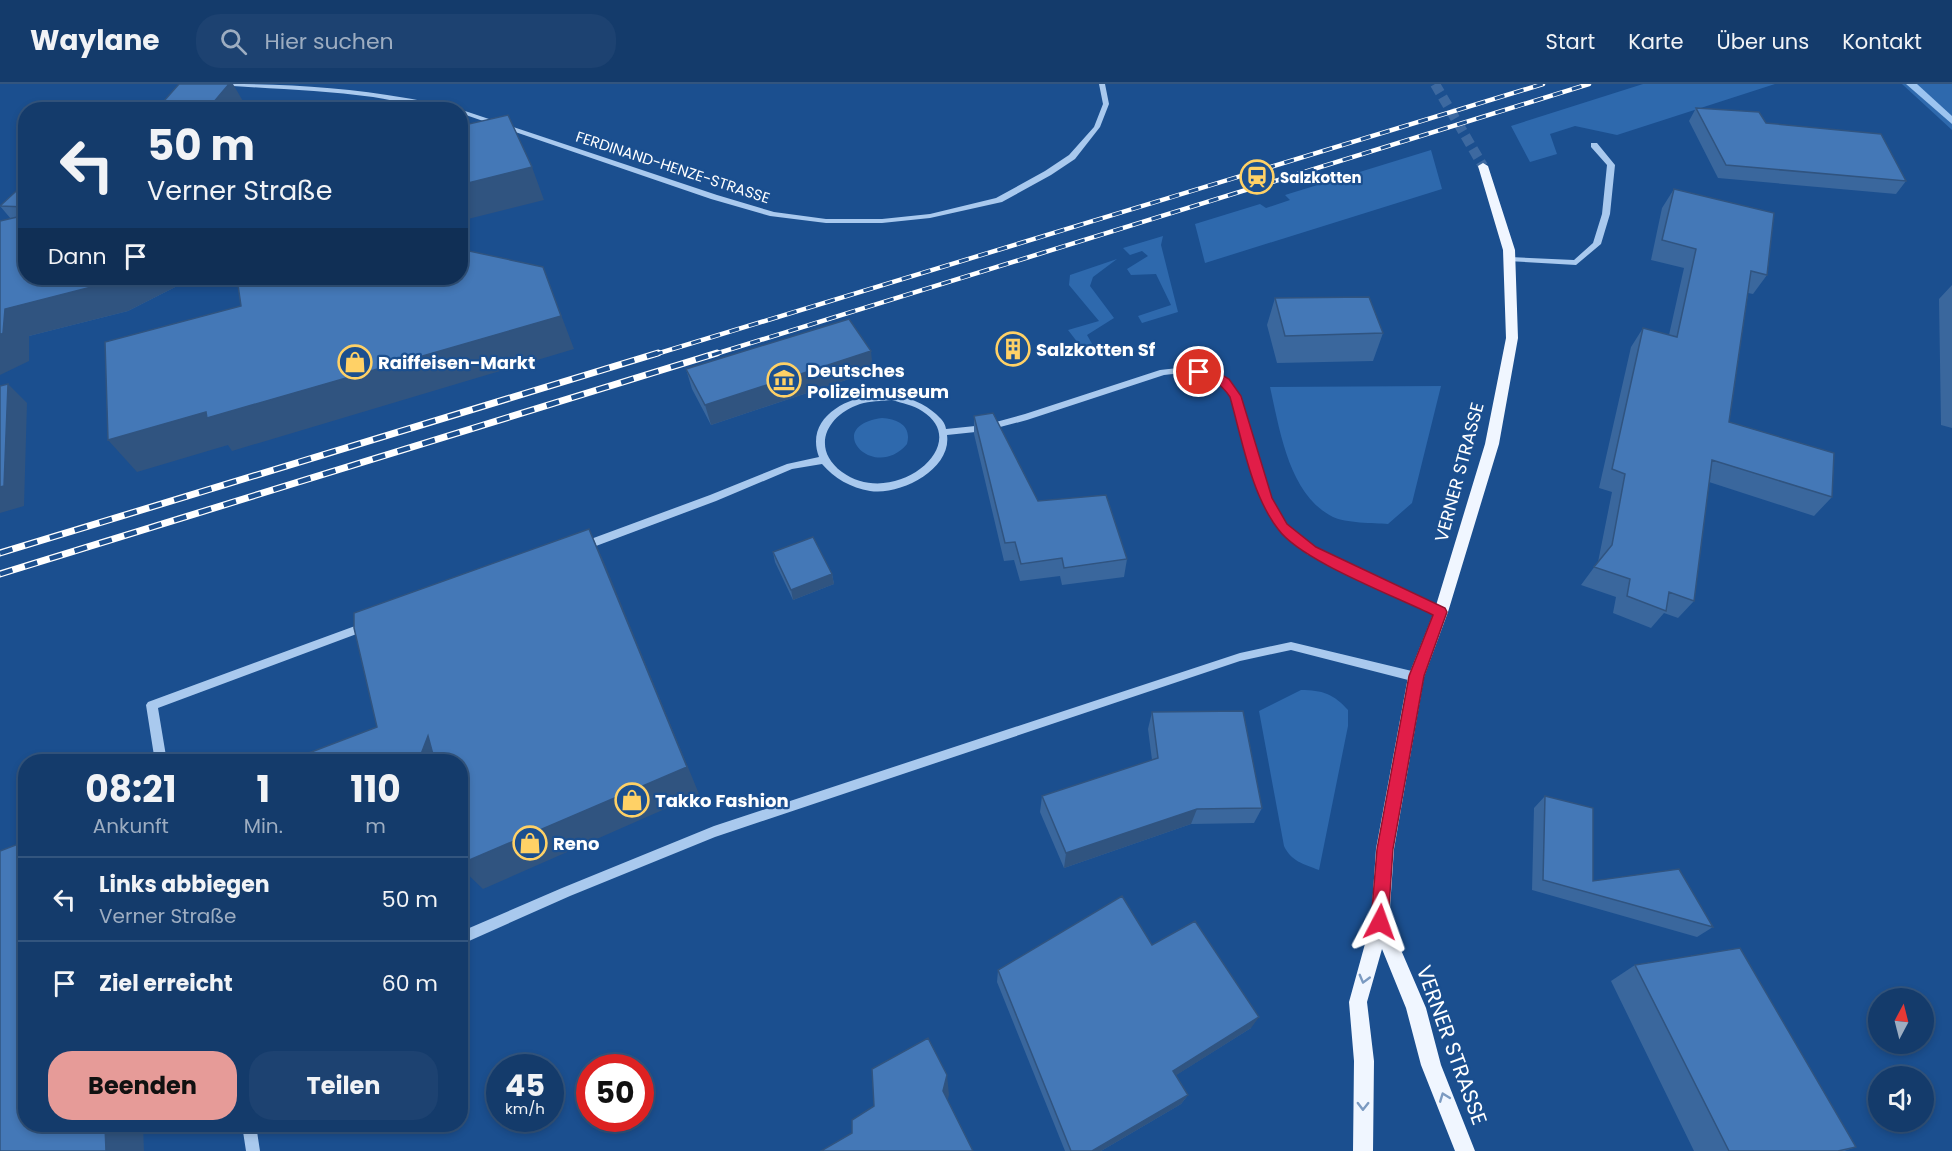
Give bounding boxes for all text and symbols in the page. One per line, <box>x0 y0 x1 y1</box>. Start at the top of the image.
search box <box>196 14 616 68</box>
text: Waylane <box>30 21 160 60</box>
icon: search <box>217 25 250 58</box>
text: Hier suchen <box>265 26 394 57</box>
text: Start <box>1546 27 1595 56</box>
text: Karte <box>1628 27 1684 56</box>
text: Über uns <box>1717 27 1809 56</box>
text: Kontakt <box>1842 27 1922 56</box>
text: 50 m <box>147 116 255 175</box>
icon: left <box>48 126 126 204</box>
street label: FERDINAND-HENZE-STRASSE <box>573 126 773 208</box>
station icon: Salzkotten <box>1239 159 1275 195</box>
place label: Salzkotten <box>1280 167 1362 188</box>
text: Verner Straße <box>147 172 333 209</box>
icon: arrive <box>119 240 152 273</box>
text: Dann <box>48 241 107 272</box>
building icon: Salzkotten Sf <box>995 331 1031 367</box>
place label: Salzkotten Sf <box>1036 337 1156 362</box>
shop icon: Raiffeisen-Markt <box>337 344 373 380</box>
pin <box>1173 346 1224 397</box>
place label: Raiffeisen-Markt <box>378 350 535 375</box>
icon: arrive <box>1182 355 1215 388</box>
place label: Deutsches Polizeimuseum <box>807 358 949 404</box>
museum icon: Deutsches Polizeimuseum <box>766 362 802 398</box>
street label: VERNER STRASSE <box>1428 399 1490 545</box>
text: 08:21 <box>85 764 176 815</box>
text: 1 <box>257 764 270 815</box>
text: 110 <box>350 764 401 815</box>
shop icon: Takko Fashion <box>614 782 650 818</box>
place label: Takko Fashion <box>655 788 789 813</box>
text: Ankunft <box>93 812 169 840</box>
text: Min. <box>244 812 283 840</box>
text: m <box>365 812 386 840</box>
shop icon: Reno <box>512 825 548 861</box>
place label: Reno <box>553 831 599 856</box>
text: Links abbiegen <box>99 869 270 900</box>
icon: left <box>48 883 81 916</box>
text: 50 m <box>382 884 438 915</box>
position arrow <box>1348 890 1412 954</box>
text: Verner Straße <box>99 902 236 930</box>
street label: VERNER STRASSE <box>1410 961 1494 1129</box>
icon: arrive <box>48 967 81 1000</box>
text: Ziel erreicht <box>99 968 233 999</box>
text: 60 m <box>382 968 438 999</box>
one-way arrow <box>1359 974 1372 984</box>
north arrow <box>1868 988 1934 1054</box>
map controls <box>1868 988 1934 1132</box>
button: Beenden <box>48 1051 237 1120</box>
button: Teilen <box>249 1051 438 1120</box>
speed limit sign: 50 <box>576 1054 654 1132</box>
text: 45 <box>505 1064 545 1107</box>
button: sound <box>1868 1066 1934 1132</box>
one-way arrow <box>1438 1092 1451 1102</box>
text: km/h <box>505 1098 545 1119</box>
one-way arrow <box>1357 1102 1369 1111</box>

